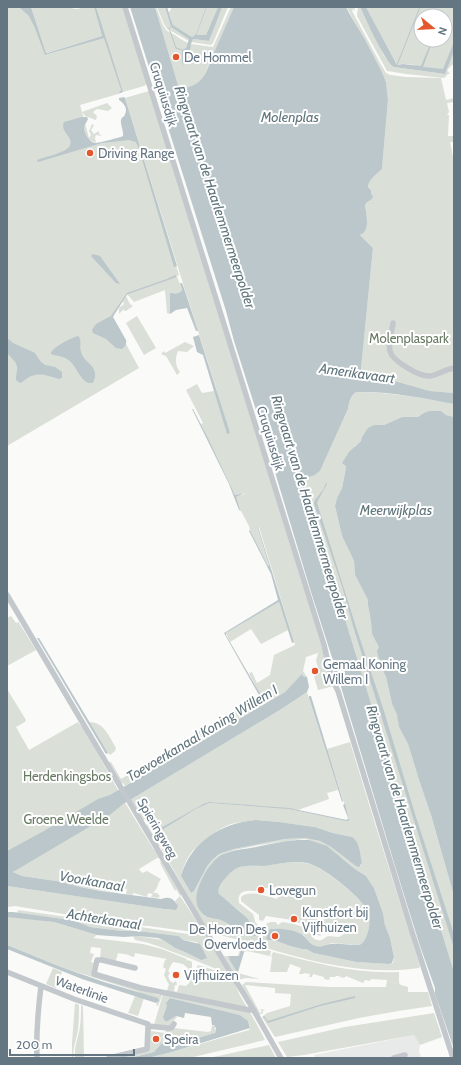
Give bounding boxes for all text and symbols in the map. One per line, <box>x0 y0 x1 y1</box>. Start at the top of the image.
north arrow <box>413 8 453 48</box>
text: N <box>435 25 450 37</box>
place label: De Hommel <box>184 49 252 65</box>
marker: De Hommel <box>171 52 181 62</box>
street label: Cruquiusdijk <box>146 60 181 129</box>
water label: Ringvaart van de Haarlemmermeerpolder <box>170 83 260 311</box>
water label: Molenplas <box>260 108 320 126</box>
place label: Driving Range <box>98 145 175 161</box>
marker: Driving Range <box>85 148 95 158</box>
park label: Molenplaspark <box>369 330 449 346</box>
water label: Amerikavaart <box>317 359 397 387</box>
water label: Ringvaart van de Haarlemmermeerpolder <box>267 393 353 622</box>
street label: Cruquiusdijk <box>253 404 288 473</box>
water label: Meerwijkplas <box>359 501 433 519</box>
place label: Gemaal Koning Willem I <box>323 656 407 687</box>
marker: Gemaal Koning Willem I <box>310 666 320 676</box>
water label: Toevoerkanaal Koning Willem I <box>123 680 281 785</box>
water label: Ringvaart van de Haarlemmermeerpolder <box>362 703 448 932</box>
park label: Herdenkingsbos <box>23 768 112 784</box>
street label: Spieringweg <box>134 795 182 862</box>
park label: Groene Weelde <box>23 811 109 827</box>
water label: Voorkanaal <box>58 866 127 896</box>
place label: Lovegun <box>269 882 316 898</box>
marker: Lovegun <box>256 885 266 895</box>
water label: Achterkanaal <box>65 904 143 934</box>
place label: Kunstfort bij Vijfhuizen <box>302 904 368 936</box>
marker: Kunstfort bij Vijfhuizen <box>289 914 299 924</box>
place label: De Hoorn Des Overvloeds <box>189 921 268 952</box>
marker: De Hoorn Des Overvloeds <box>270 931 280 941</box>
place label: Vijfhuizen <box>184 967 239 984</box>
marker: Vijfhuizen <box>171 970 181 980</box>
street label: Waterlinie <box>53 972 111 1006</box>
scale bar <box>10 1031 134 1057</box>
place label: Speira <box>164 1031 199 1047</box>
marker: Speira <box>151 1034 161 1044</box>
text: 200 m <box>16 1037 52 1052</box>

